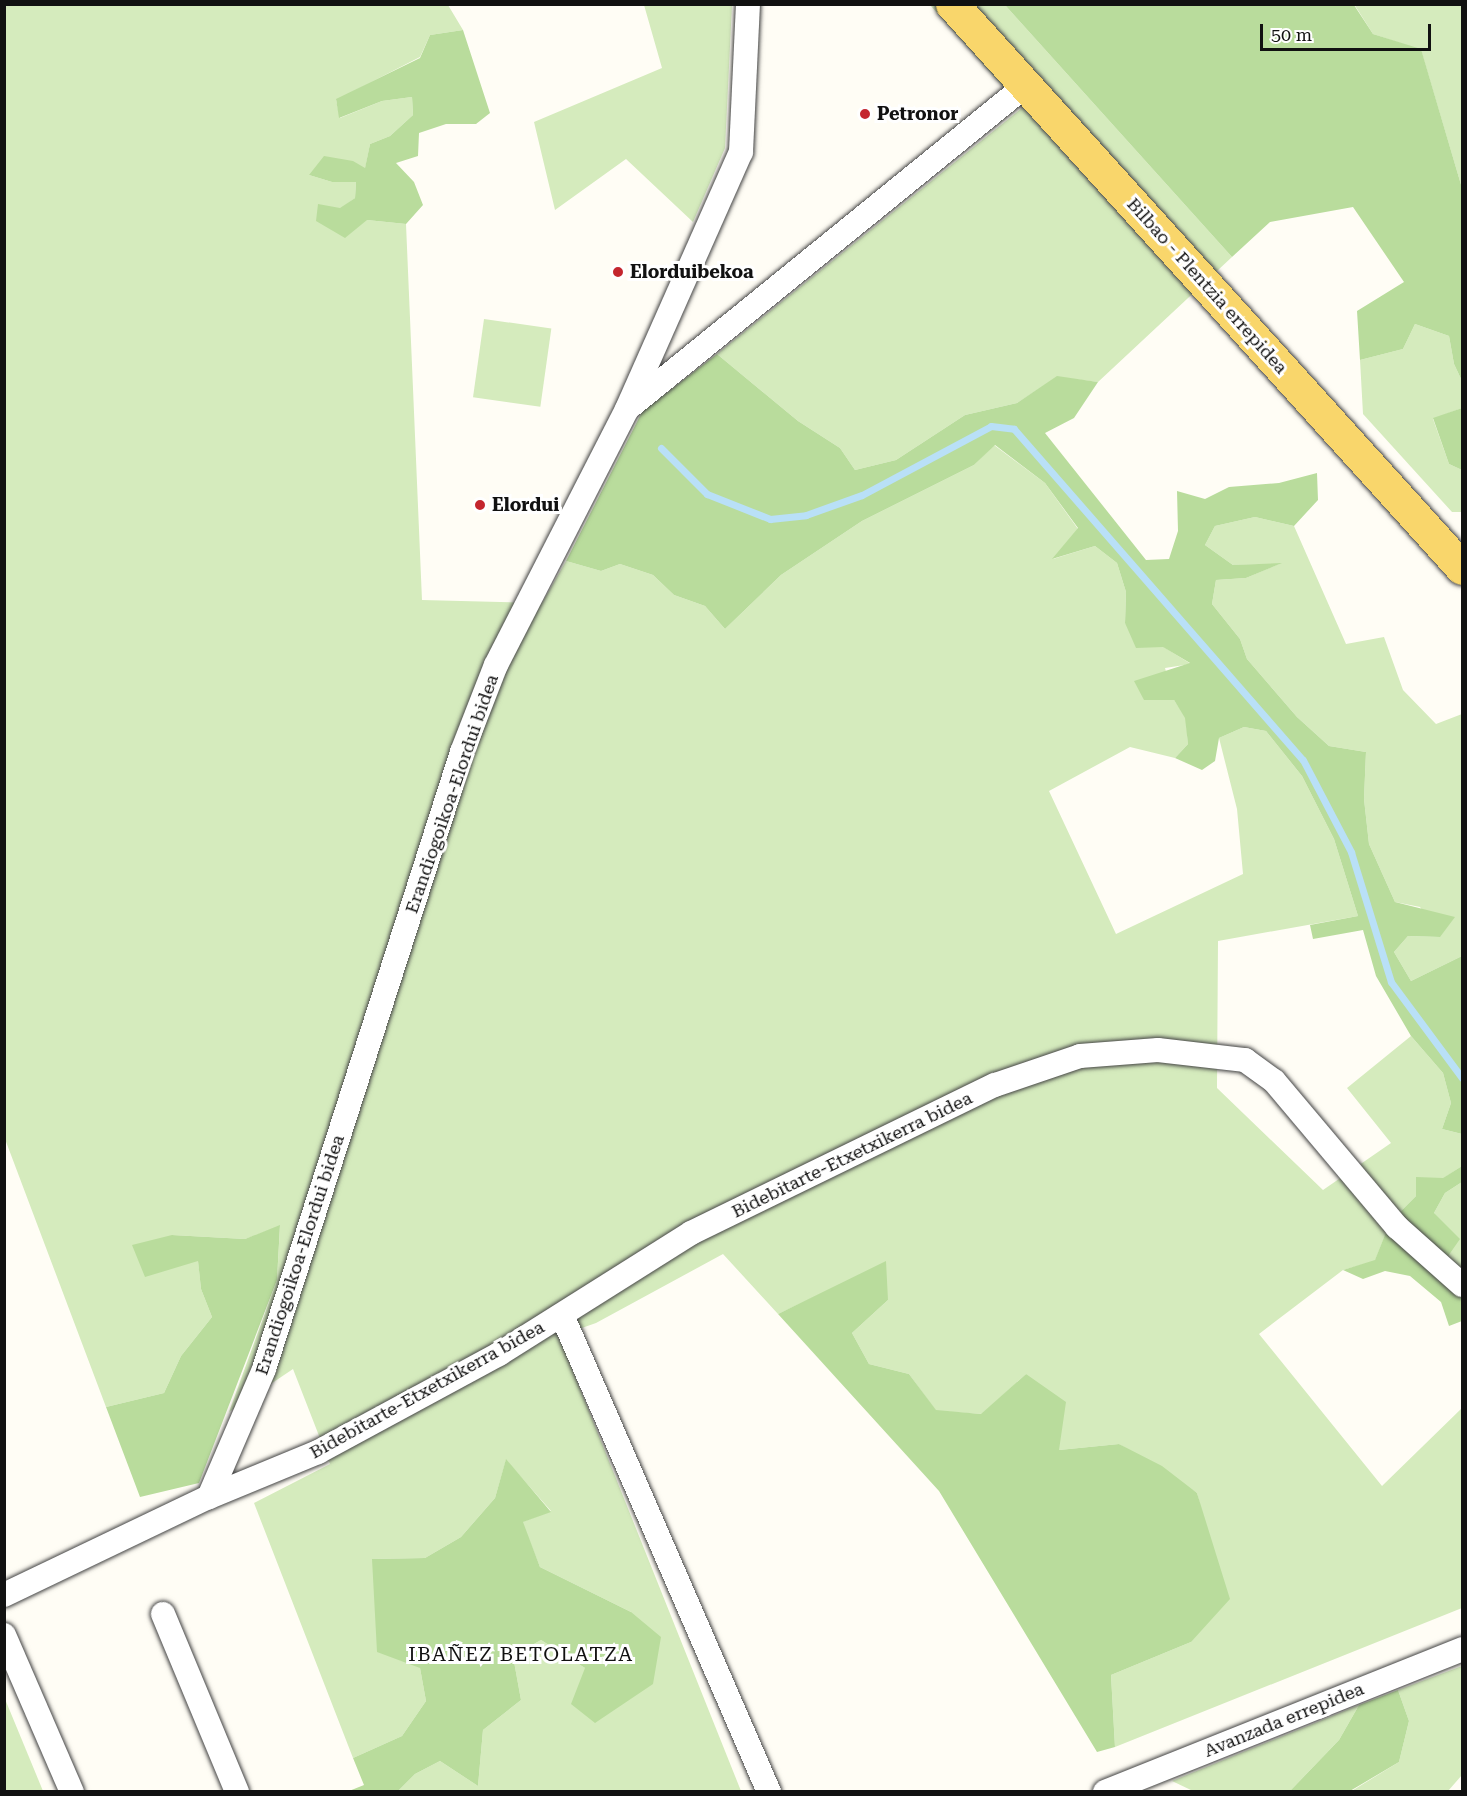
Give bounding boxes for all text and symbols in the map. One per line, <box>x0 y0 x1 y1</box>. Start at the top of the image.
scale bar <box>1263 12 1434 50</box>
text: 50 m <box>1271 24 1312 45</box>
place label: Petronor <box>877 103 958 125</box>
marker: Petronor <box>858 107 872 121</box>
street label: Bilbao - Plentzia errepidea <box>1122 194 1292 378</box>
place label: Elorduibekoa <box>630 261 754 283</box>
marker: Elorduibekoa <box>611 265 625 279</box>
place label: Elordui <box>492 494 559 516</box>
marker: Elordui <box>473 498 487 512</box>
street label: Erandiogoikoa-Elordui bidea <box>401 672 503 916</box>
street label: Bidebitarte-Etxetxikerra bidea <box>728 1087 976 1223</box>
street label: Erandiogoikoa-Elordui bidea <box>251 1132 349 1378</box>
street label: Bidebitarte-Etxetxikerra bidea <box>306 1316 548 1464</box>
district label: IBAÑEZ BETOLATZA <box>408 1642 634 1666</box>
street label: Avanzada errepidea <box>1201 1678 1367 1762</box>

